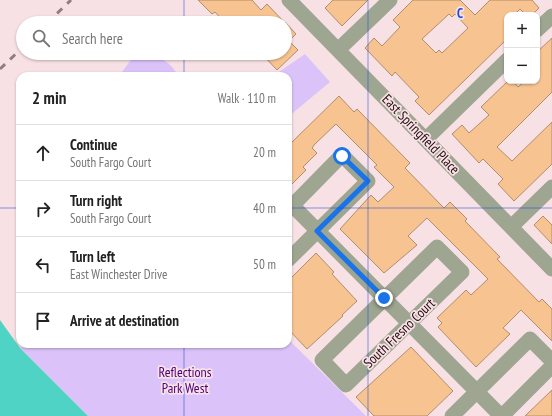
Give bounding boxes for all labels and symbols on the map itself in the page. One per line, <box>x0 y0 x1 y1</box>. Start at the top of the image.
text: C <box>457 5 463 22</box>
street label: East Springfield Place <box>378 90 464 178</box>
route start <box>333 147 351 165</box>
route end <box>375 289 393 307</box>
street label: South Fresno Court <box>359 294 439 372</box>
park label: Reflections Park West <box>159 363 212 397</box>

